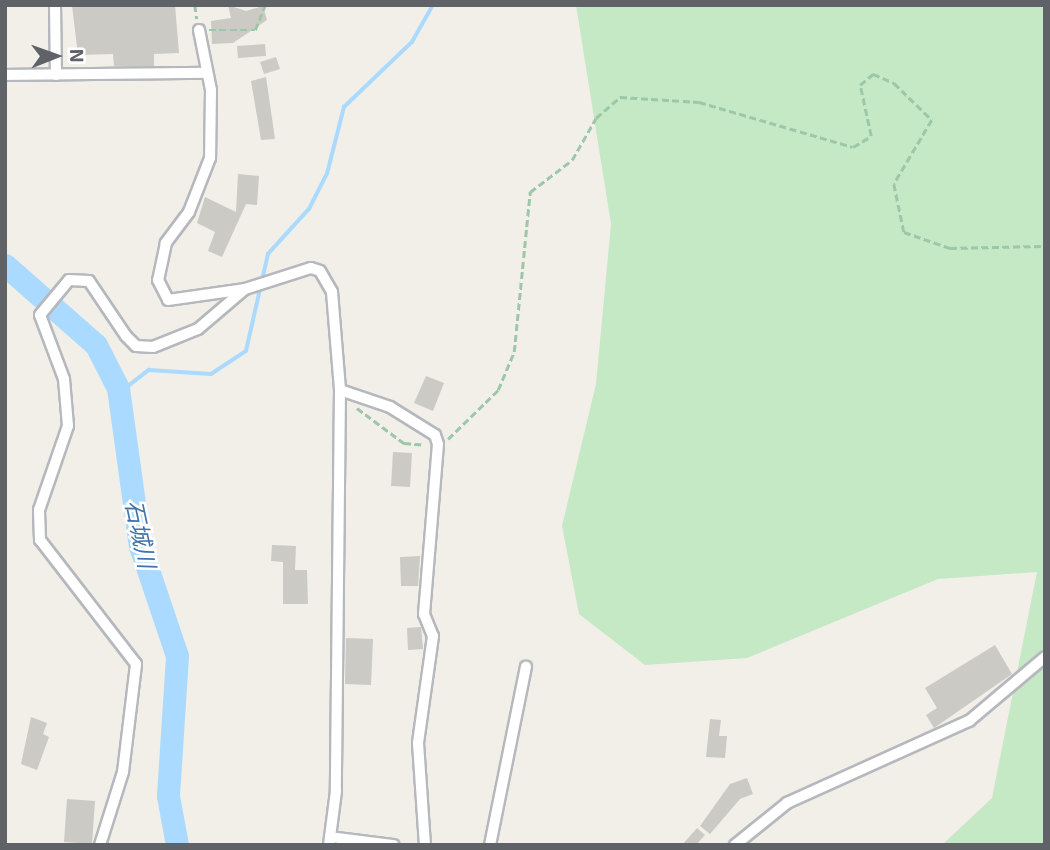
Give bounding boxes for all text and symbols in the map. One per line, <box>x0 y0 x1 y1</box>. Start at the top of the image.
north arrow <box>21 21 91 91</box>
text: N <box>66 49 89 63</box>
water label: 石城川 <box>120 497 162 571</box>

